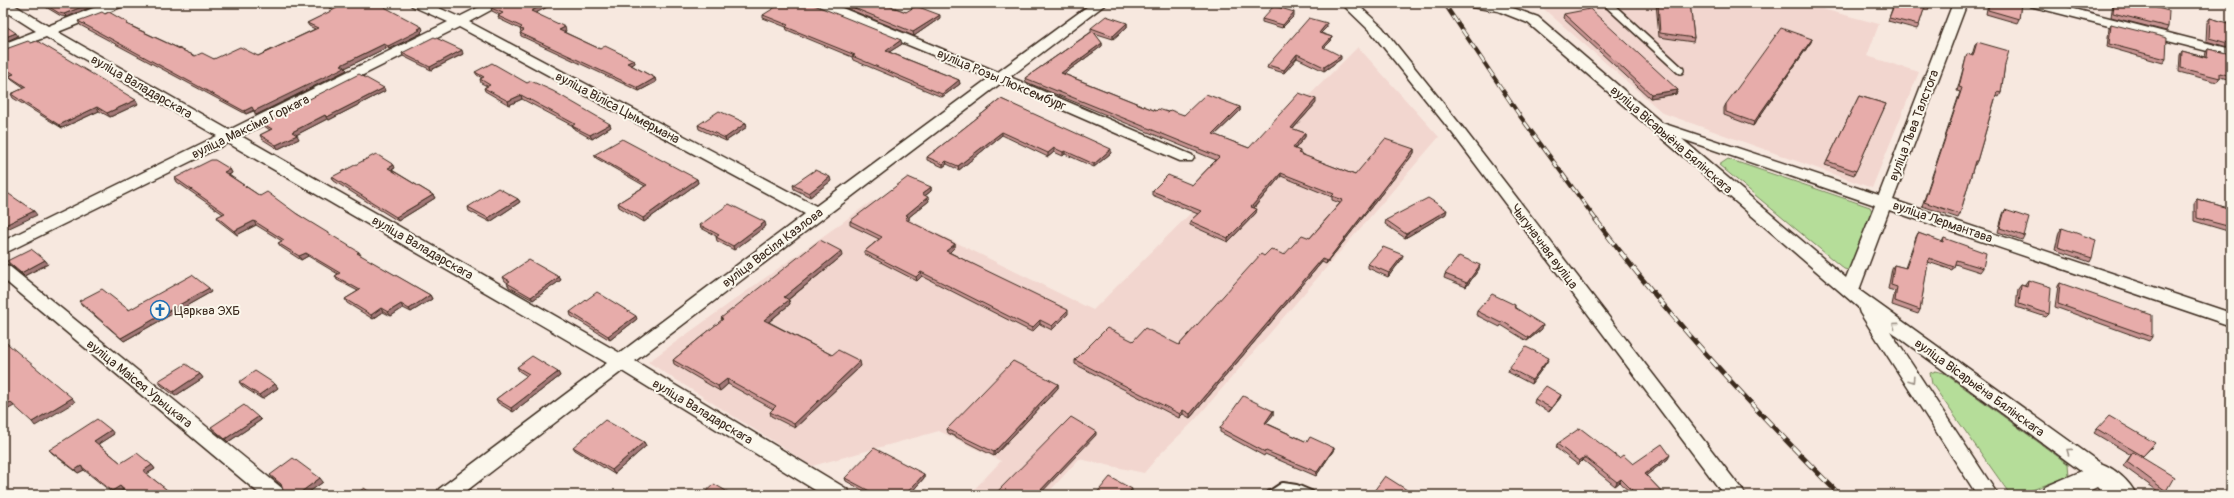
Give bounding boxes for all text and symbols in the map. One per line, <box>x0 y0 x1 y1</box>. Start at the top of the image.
street label: вуліца Розы Люксембург <box>935 45 1069 115</box>
street label: вуліца Валадарскага <box>88 51 195 122</box>
street label: вуліца Віліса Цымермана <box>553 68 682 147</box>
street label: вуліца Льва Талстога <box>1885 68 1942 183</box>
street label: вуліца Вісарыёна Бялінскага <box>1607 82 1736 197</box>
street label: вуліца Максіма Горкага <box>189 91 312 162</box>
street label: вуліца Лермантава <box>1891 197 1995 247</box>
street label: Чыгуначная вуліца <box>1507 201 1581 292</box>
street label: вуліца Васіля Казлова <box>719 205 826 291</box>
street label: вуліца Валадарскага <box>369 212 476 283</box>
church icon: Царква ЭХБ <box>149 299 171 321</box>
place label: Царква ЭХБ <box>174 303 240 319</box>
one-way arrow <box>1893 323 1900 330</box>
street label: вуліца Вісарыёна Бялінскага <box>1911 335 2048 440</box>
street label: вуліца Маісея Урыцкага <box>83 336 195 431</box>
street label: вуліца Валадарскага <box>649 376 756 448</box>
one-way arrow <box>1907 376 1915 383</box>
one-way arrow <box>2066 449 2073 456</box>

